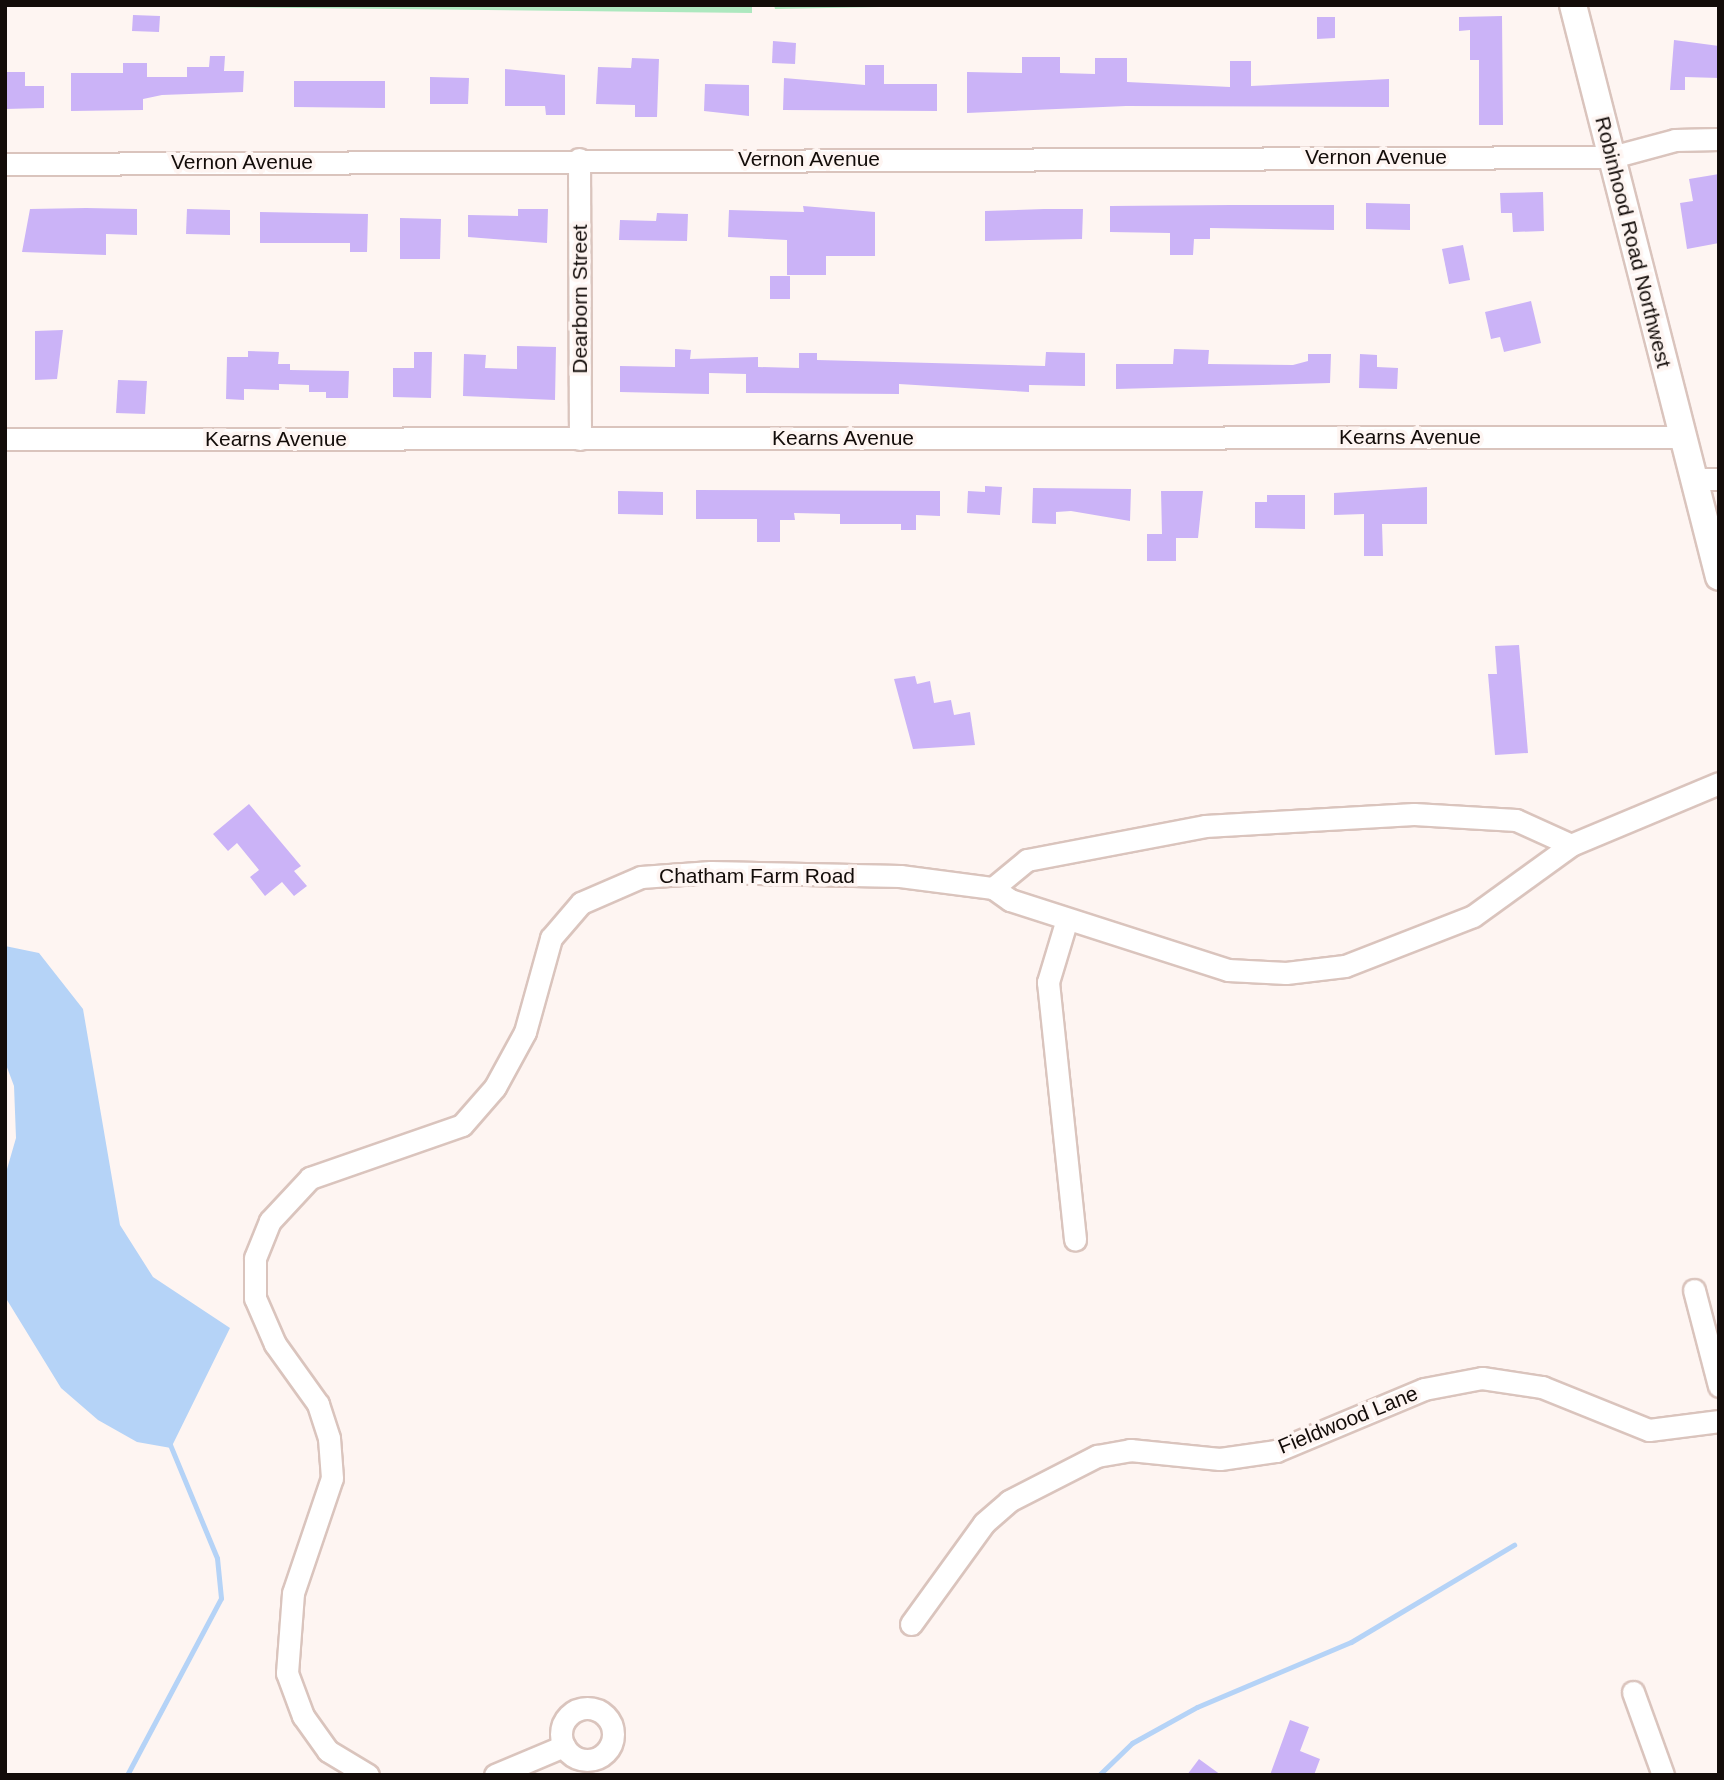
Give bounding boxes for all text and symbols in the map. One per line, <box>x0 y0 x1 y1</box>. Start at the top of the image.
street label: Robinhood Road Northwest <box>1590 114 1676 370</box>
street label: Vernon Avenue <box>1304 144 1448 170</box>
street label: Vernon Avenue <box>737 146 881 172</box>
street label: Vernon Avenue <box>170 149 314 175</box>
street label: Dearborn Street <box>567 224 593 374</box>
street label: Kearns Avenue <box>1338 424 1482 450</box>
street label: Kearns Avenue <box>771 425 915 451</box>
street label: Kearns Avenue <box>204 426 348 452</box>
street label: Chatham Farm Road <box>659 863 855 889</box>
street label: Fieldwood Lane <box>1275 1381 1421 1459</box>

